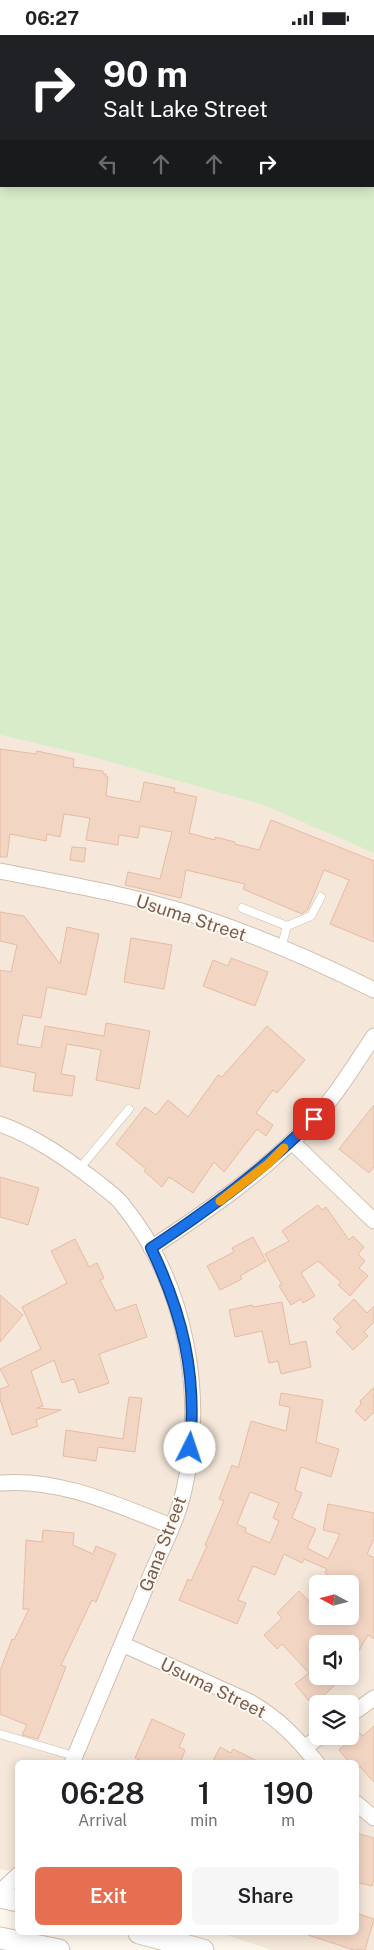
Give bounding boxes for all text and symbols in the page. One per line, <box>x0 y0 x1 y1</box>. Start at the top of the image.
text: 06:27 <box>25 7 79 29</box>
text: 90 m <box>103 54 188 95</box>
icon: right <box>20 55 85 120</box>
text: Salt Lake Street <box>103 96 268 122</box>
icon: left <box>94 150 122 178</box>
icon: ahead <box>147 150 175 178</box>
icon: ahead <box>200 150 228 178</box>
icon: right <box>253 150 281 178</box>
street label: Usuma Street <box>133 890 249 945</box>
pin <box>293 1098 335 1140</box>
icon: arrive <box>300 1105 328 1133</box>
position arrow <box>163 1421 215 1473</box>
street label: Gana Street <box>135 1493 190 1594</box>
north arrow <box>309 1575 359 1625</box>
map controls <box>309 1575 359 1745</box>
button: sound <box>309 1635 359 1685</box>
street label: Usuma Street <box>157 1653 269 1722</box>
button: layers <box>309 1695 359 1745</box>
text: 06:28 <box>60 1775 145 1811</box>
text: 1 <box>198 1775 210 1811</box>
text: 190 <box>263 1775 314 1811</box>
text: Arrival <box>78 1811 127 1830</box>
text: min <box>190 1811 217 1830</box>
text: m <box>281 1811 295 1830</box>
button: Exit <box>35 1867 182 1925</box>
button: Share <box>192 1867 339 1925</box>

